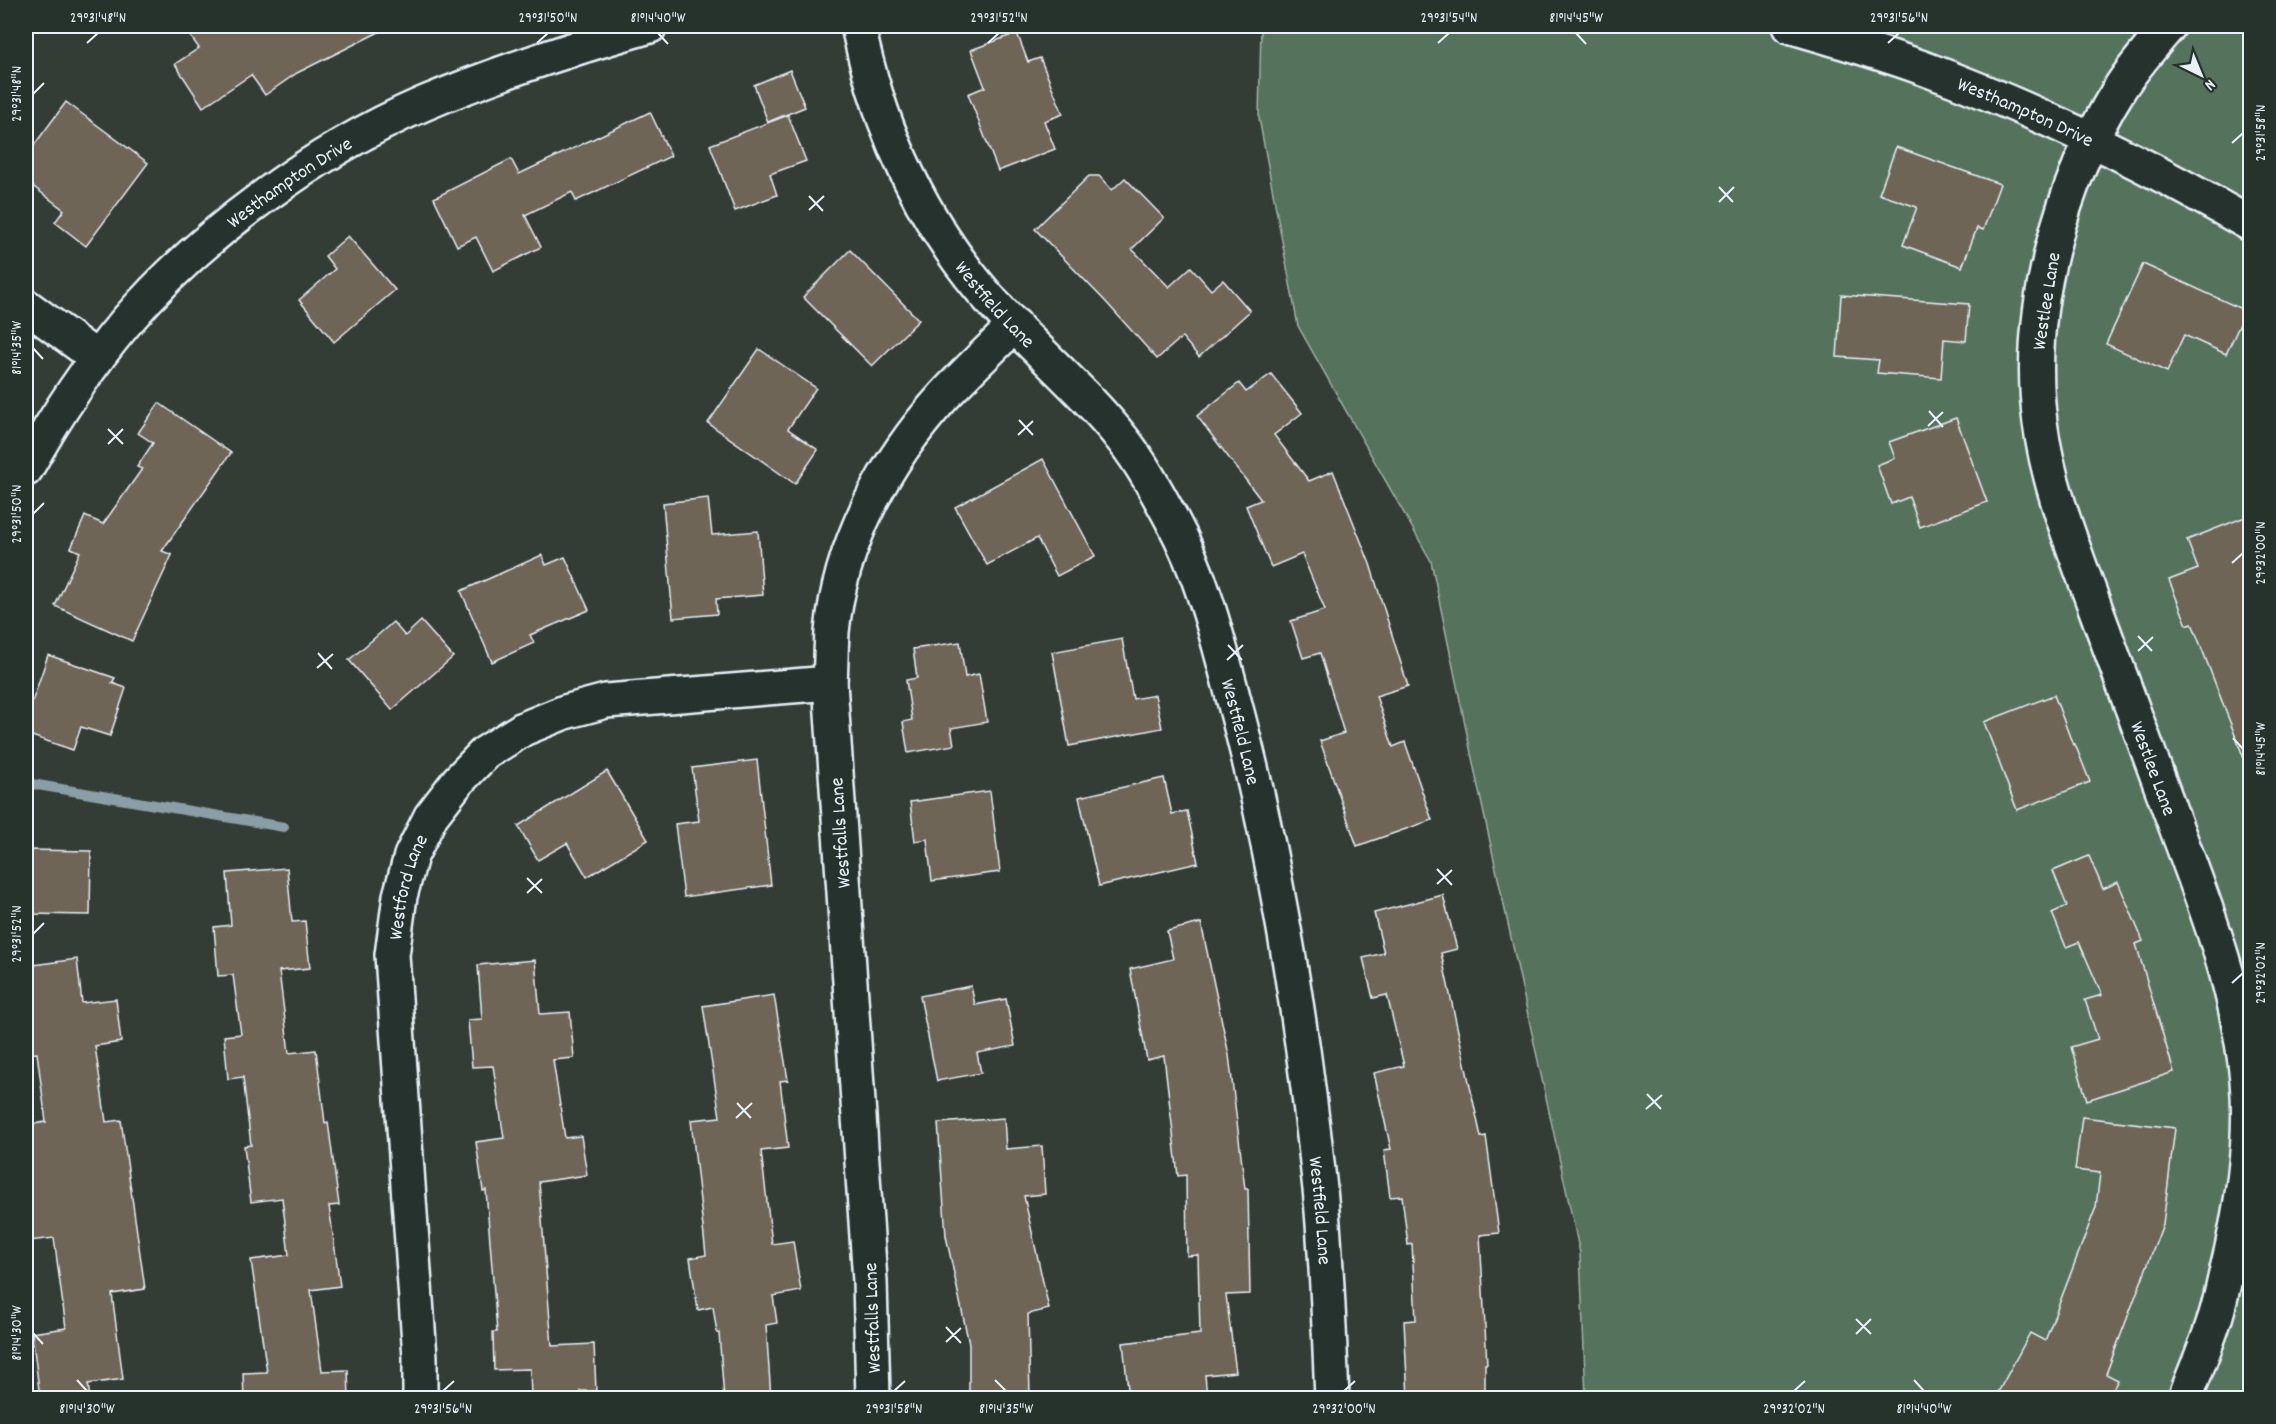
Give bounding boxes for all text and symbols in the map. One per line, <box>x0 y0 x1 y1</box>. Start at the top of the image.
text: 29°31'48"N <box>70 8 126 30</box>
text: 29°31'50"N <box>518 8 578 30</box>
text: 81°14'40"W <box>631 8 686 30</box>
text: 29°31'52"N <box>970 8 1028 30</box>
text: 29°31'54"N <box>1420 8 1478 30</box>
text: 81°14'45"W <box>1549 8 1603 30</box>
text: 29°31'56"N <box>1870 8 1928 30</box>
north arrow <box>2171 45 2231 105</box>
text: 29°31'48"N <box>7 66 29 122</box>
street label: Westhampton Drive <box>1953 71 2098 156</box>
text: N <box>2199 73 2220 95</box>
text: 29°31'58"N <box>2251 105 2273 161</box>
street label: Westhampton Drive <box>222 131 358 237</box>
street label: Westlee Lane <box>2026 250 2070 352</box>
street label: Westfield Lane <box>947 256 1040 356</box>
text: 81°14'35"W <box>7 321 29 375</box>
text: 29°31'50"N <box>7 484 29 544</box>
text: 29°32'00"N <box>2251 521 2273 585</box>
street label: Westfield Lane <box>1212 676 1266 788</box>
street label: Westlee Lane <box>2121 718 2182 820</box>
text: 81°14'45"W <box>2251 722 2273 776</box>
street label: Westfalls Lane <box>824 776 860 889</box>
street label: Westford Lane <box>383 830 437 942</box>
text: 29°31'52"N <box>7 905 29 963</box>
text: 29°32'02"N <box>2251 942 2273 1004</box>
street label: Westfield Lane <box>1300 1155 1337 1266</box>
street label: Westfalls Lane <box>858 1262 890 1374</box>
text: 81°14'30"W <box>7 1305 29 1361</box>
text: 81°14'30"W <box>59 1399 115 1421</box>
text: 29°31'56"N <box>414 1399 472 1421</box>
text: 29°31'58"N <box>866 1399 922 1421</box>
text: 81°14'35"W <box>979 1399 1033 1421</box>
text: 29°32'00"N <box>1312 1399 1376 1421</box>
text: 29°32'02"N <box>1763 1399 1825 1421</box>
text: 81°14'40"W <box>1897 1399 1952 1421</box>

